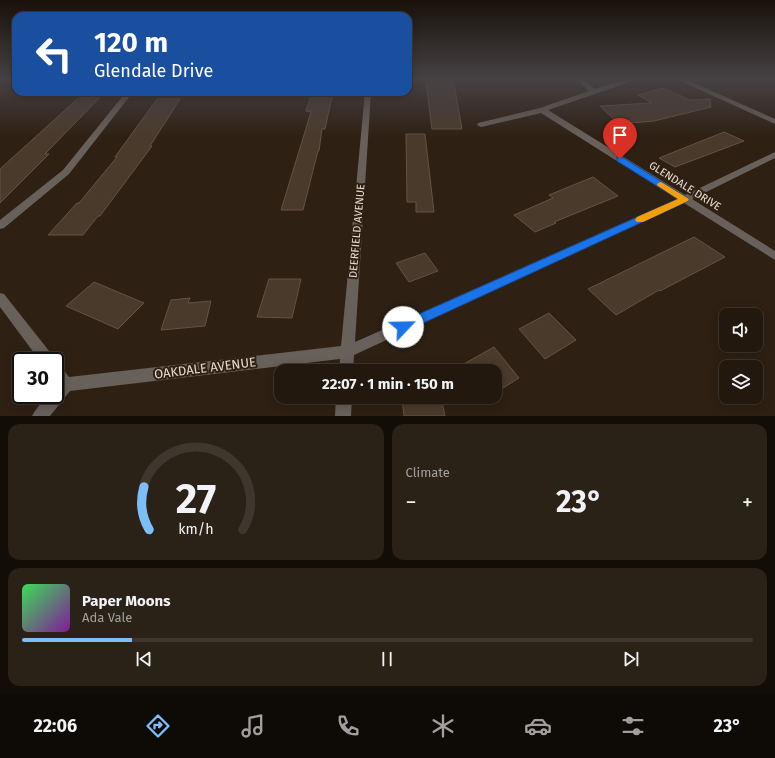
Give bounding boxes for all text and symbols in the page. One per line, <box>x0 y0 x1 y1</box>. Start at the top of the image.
text: 120 m <box>94 26 168 59</box>
icon: left <box>28 28 80 80</box>
text: Glendale Drive <box>94 60 213 82</box>
pin <box>603 118 637 159</box>
icon: arrive <box>609 124 631 146</box>
street label: GLENDALE DRIVE <box>647 159 723 213</box>
street label: DEERFIELD AVENUE <box>346 183 368 279</box>
position arrow <box>382 306 424 348</box>
map controls <box>719 308 763 404</box>
button: sound <box>719 308 763 352</box>
speed limit sign: 30 <box>12 352 64 404</box>
street label: OAKDALE AVENUE <box>153 354 257 382</box>
button: layers <box>719 360 763 404</box>
text: 22:07 · 1 min · 150 m <box>322 375 454 393</box>
text: Climate <box>406 465 450 480</box>
text: 27 <box>175 474 216 524</box>
text: 23° <box>556 484 603 520</box>
text: − <box>406 489 417 516</box>
text: + <box>742 489 753 516</box>
text: km/h <box>178 521 213 538</box>
text: Paper Moons <box>82 592 170 610</box>
text: Ada Vale <box>82 610 132 625</box>
icon: previous <box>133 648 155 670</box>
icon: pause <box>376 648 398 670</box>
icon: next <box>620 648 642 670</box>
icon: directions <box>144 712 172 740</box>
icon: music <box>239 712 267 740</box>
icon: phone <box>334 712 362 740</box>
icon: climate <box>429 712 457 740</box>
icon: car <box>524 712 552 740</box>
icon: filters <box>619 712 647 740</box>
text: 22:06 <box>33 715 77 737</box>
text: 23° <box>714 715 742 737</box>

